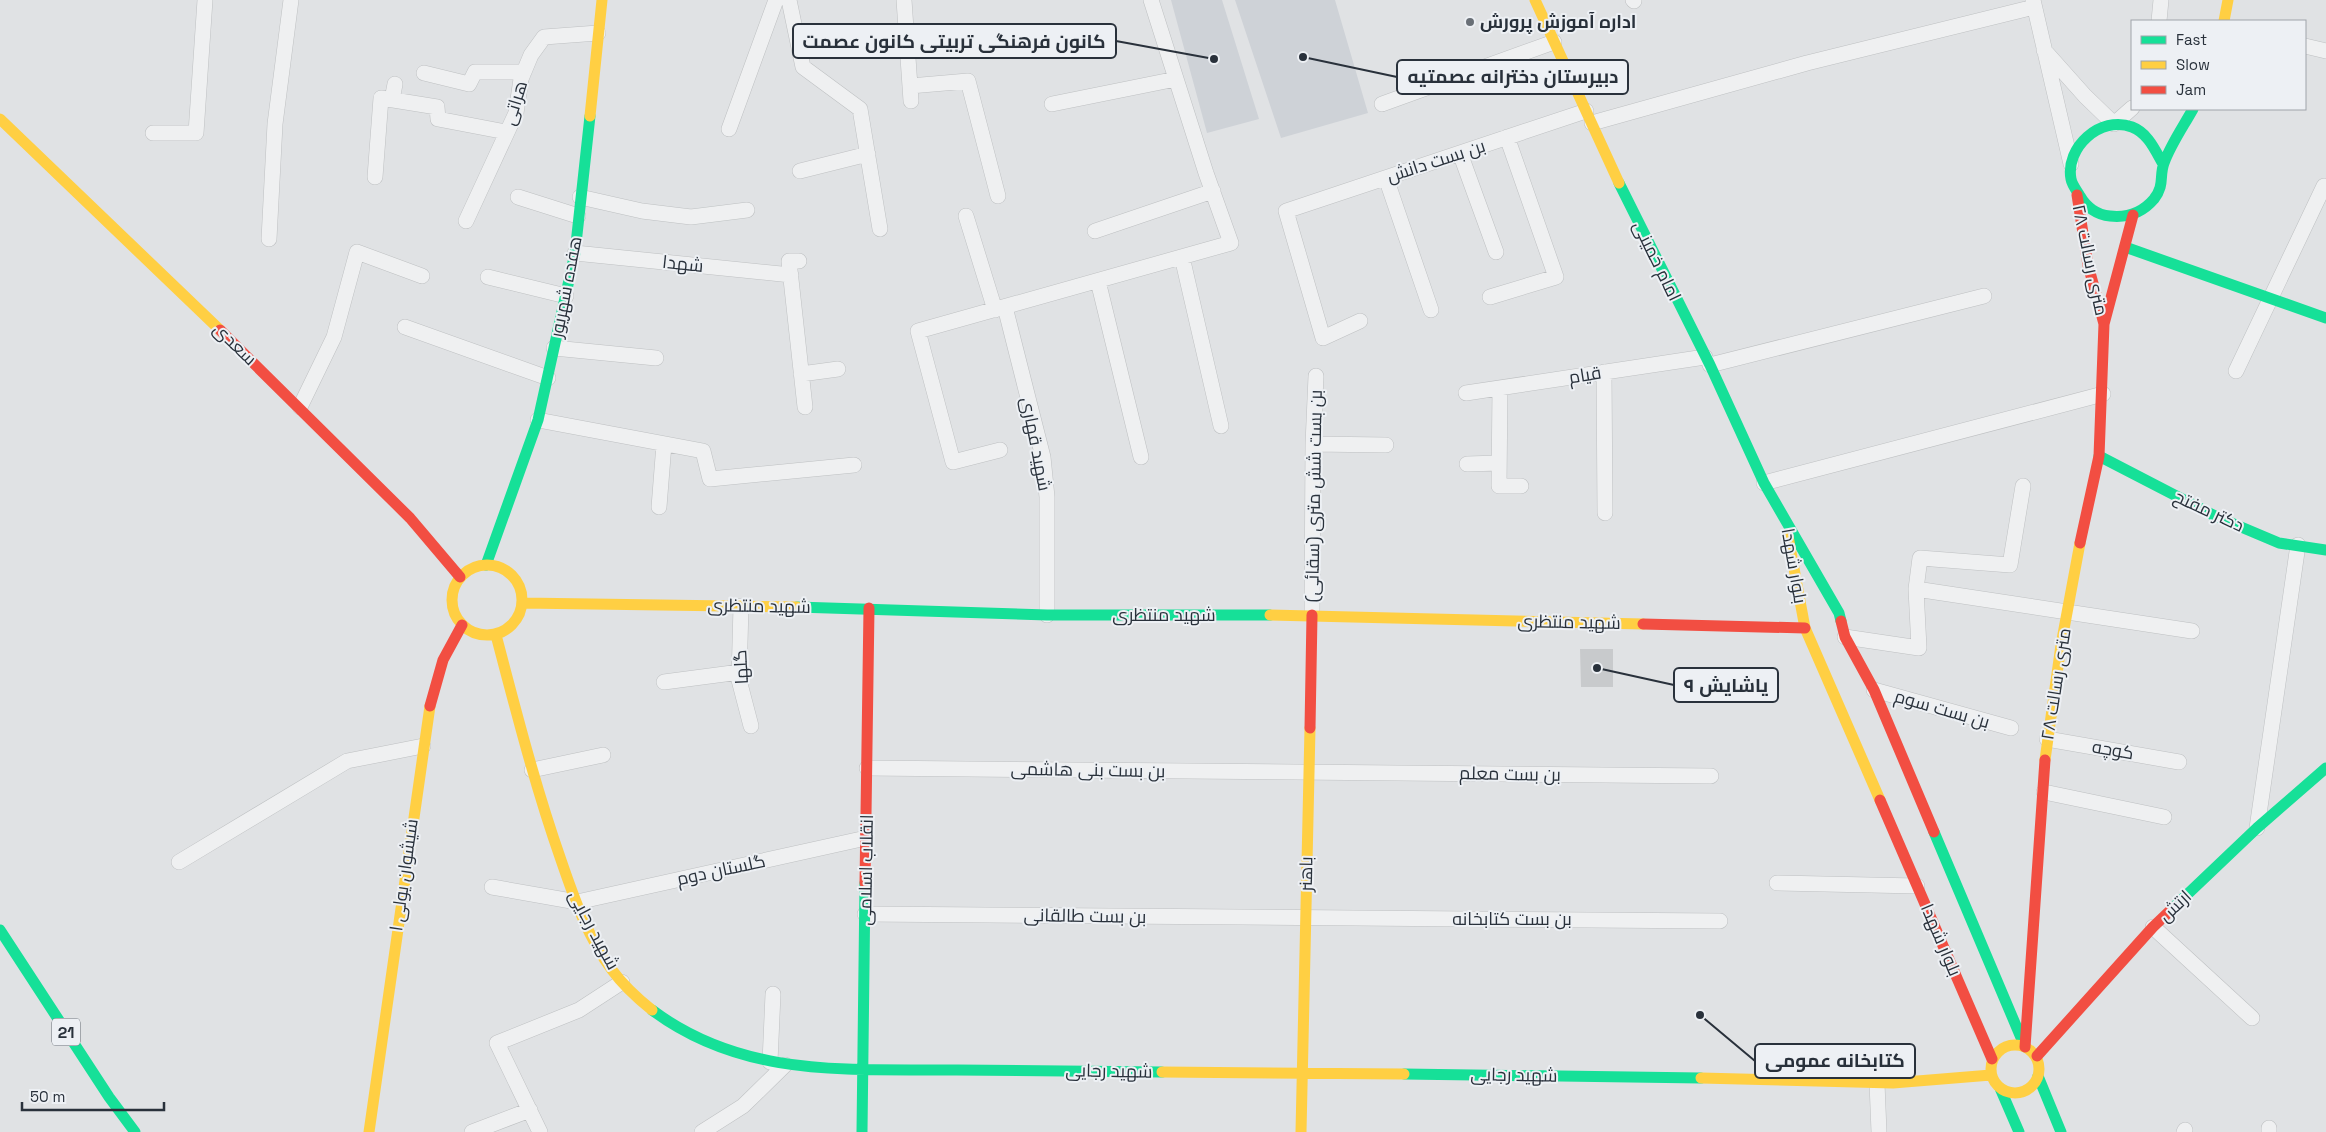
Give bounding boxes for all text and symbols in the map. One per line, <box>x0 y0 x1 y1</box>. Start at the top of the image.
place label: اداره آموزش پرورش <box>1480 10 1637 34</box>
marker: اداره آموزش پرورش <box>1464 16 1476 28</box>
legend <box>2131 20 2306 110</box>
callout: کانون فرهنگی تربیتی کانون عصمت <box>793 24 1116 58</box>
text: کانون فرهنگی تربیتی کانون عصمت <box>802 29 1106 54</box>
text: Fast <box>2176 30 2207 49</box>
text: Slow <box>2176 55 2210 74</box>
callout: دبیرستان دخترانه عصمتیه <box>1397 60 1628 94</box>
text: دبیرستان دخترانه عصمتیه <box>1407 64 1619 89</box>
street label: هراتی <box>497 78 532 128</box>
text: Jam <box>2176 80 2206 99</box>
street label: بن بست دانش <box>1384 134 1488 187</box>
street label: ۲۸ متری رسالت <box>2067 202 2113 318</box>
street label: امام خمینی <box>1627 217 1687 305</box>
street label: هفده شهریور <box>544 234 587 340</box>
street label: شهدا <box>661 250 705 277</box>
street label: سعدی <box>209 317 262 370</box>
street label: قیام <box>1567 361 1603 389</box>
street label: بن بست شش متری (سقائی) <box>1300 389 1327 602</box>
street label: شهید قهاری <box>1016 395 1057 493</box>
street label: دکتر مفتح <box>2170 484 2248 538</box>
street label: بلوار شهدا <box>1777 526 1812 605</box>
street label: شهید منتظری <box>707 593 811 618</box>
street label: شهید منتظری <box>1112 603 1216 626</box>
street label: شهید منتظری <box>1517 609 1621 634</box>
street label: ۲۸ متری رسالت <box>2035 626 2076 742</box>
street label: گلها <box>728 649 753 685</box>
callout: یاشایش ۹ <box>1674 668 1778 702</box>
text: یاشایش ۹ <box>1684 673 1768 698</box>
street label: بن بست سوم <box>1891 684 1993 734</box>
street label: کوچه <box>2090 735 2136 765</box>
street label: بن بست بنی هاشمی <box>1010 757 1166 782</box>
street label: بن بست معلم <box>1459 761 1561 787</box>
street label: انقلاب اسلامی <box>853 814 878 926</box>
street label: شیشوان یولی ا <box>384 817 423 933</box>
street label: گلستان دوم <box>674 849 768 891</box>
street label: باهنر <box>1294 856 1317 893</box>
street label: ارتش <box>2153 885 2196 927</box>
street label: شهید رجایی <box>564 886 625 974</box>
street label: بلوار شهدا <box>1916 900 1967 979</box>
street label: بن بست طالقانی <box>1023 903 1147 928</box>
street label: بن بست کتابخانه <box>1452 907 1572 930</box>
road number: 21 <box>52 1019 80 1046</box>
callout: کتابخانه عمومی <box>1755 1044 1915 1078</box>
text: کتابخانه عمومی <box>1765 1048 1905 1073</box>
street label: شهید رجایی <box>1065 1058 1153 1083</box>
street label: شهید رجایی <box>1470 1062 1558 1087</box>
scale bar <box>22 1080 165 1112</box>
text: 50 m <box>30 1087 65 1106</box>

